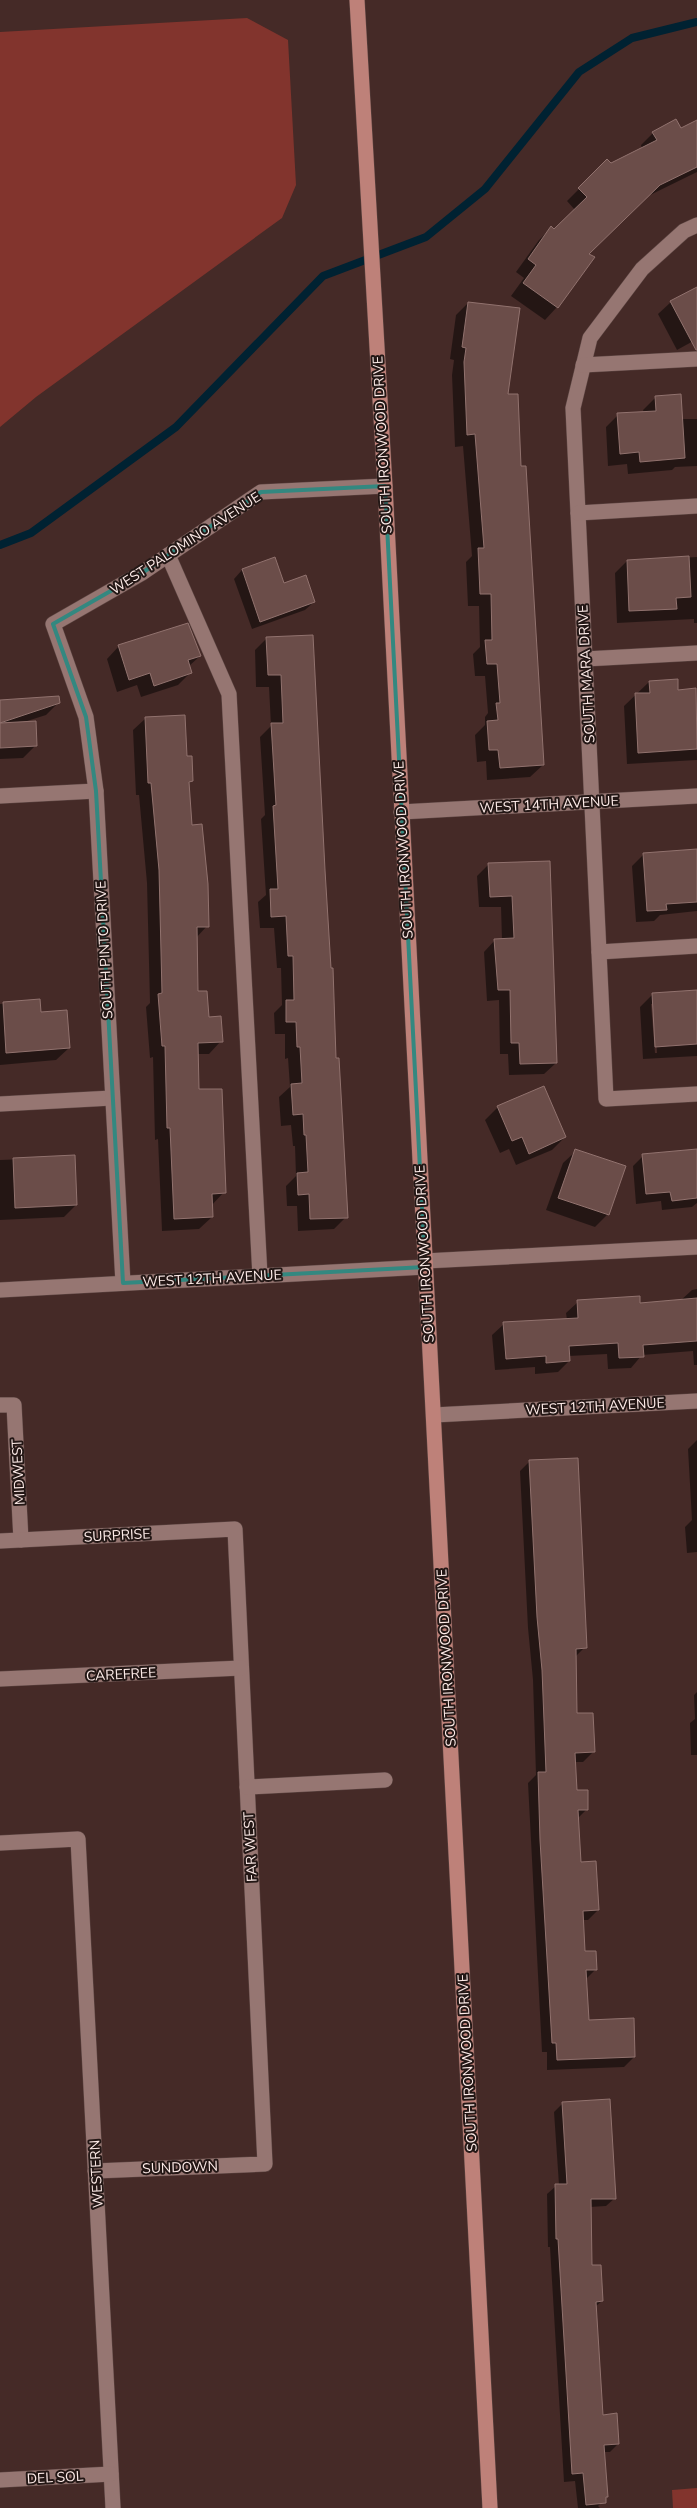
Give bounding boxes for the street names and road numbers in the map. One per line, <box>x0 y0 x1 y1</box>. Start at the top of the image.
street label: SOUTH IRONWOOD DRIVE <box>368 356 397 534</box>
street label: WEST PALOMINO AVENUE <box>106 488 264 599</box>
street label: SOUTH MARA DRIVE <box>573 604 600 744</box>
street label: SOUTH IRONWOOD DRIVE <box>389 761 418 939</box>
street label: WEST 14TH AVENUE <box>479 791 619 818</box>
street label: SOUTH PINTO DRIVE <box>91 880 118 1020</box>
street label: SOUTH IRONWOOD DRIVE <box>410 1165 439 1343</box>
street label: WEST 12TH AVENUE <box>142 1265 282 1292</box>
street label: WEST 12TH AVENUE <box>525 1393 665 1420</box>
street label: MIDWEST <box>7 1438 30 1505</box>
street label: SURPRISE <box>83 1524 151 1547</box>
street label: SOUTH IRONWOOD DRIVE <box>432 1569 461 1747</box>
street label: CAREFREE <box>85 1663 157 1686</box>
street label: FAR WEST <box>239 1811 262 1883</box>
street label: SOUTH IRONWOOD DRIVE <box>453 1974 482 2152</box>
street label: WESTERN <box>85 2139 108 2209</box>
street label: SUNDOWN <box>142 2157 218 2178</box>
street label: DEL SOL <box>26 2467 84 2488</box>

